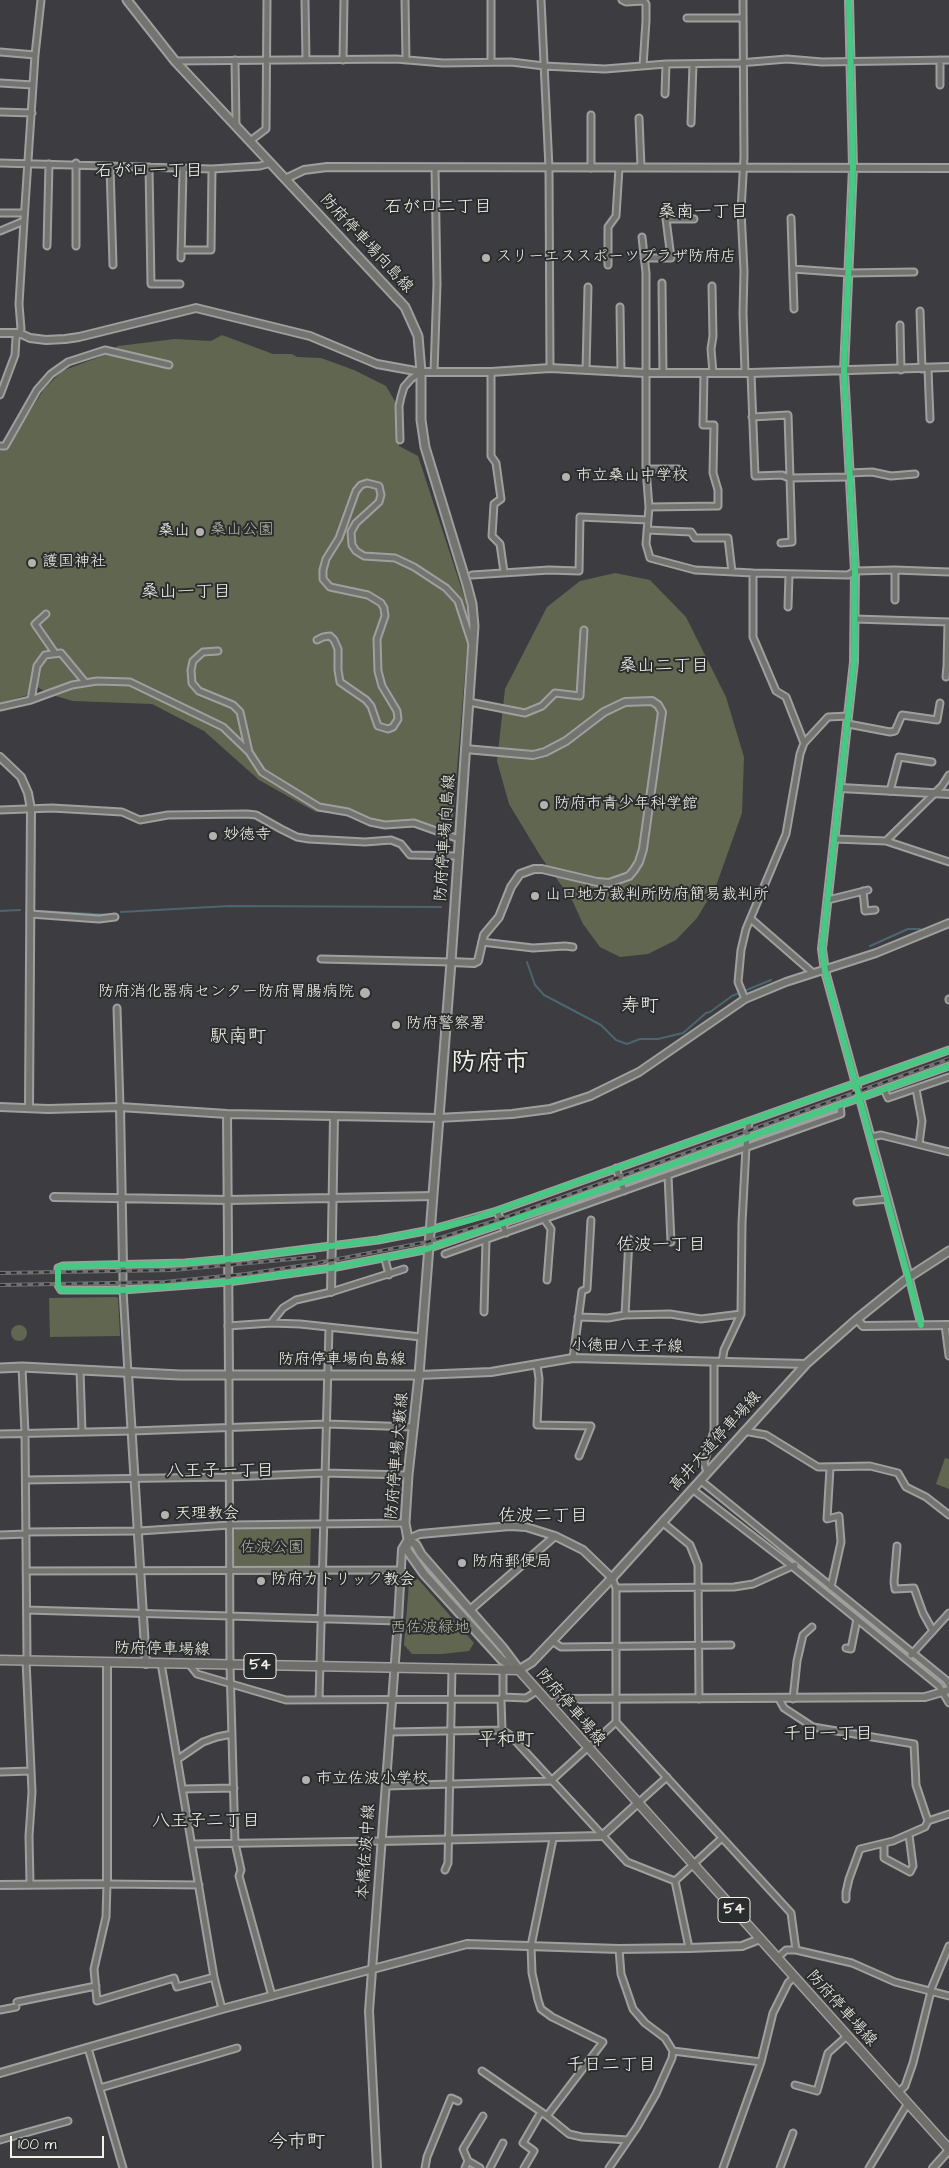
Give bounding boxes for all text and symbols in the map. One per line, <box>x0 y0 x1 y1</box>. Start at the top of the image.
district label: 石が口一丁目 <box>95 161 203 183</box>
street label: 防府停車場向島線 <box>315 191 417 297</box>
district label: 石が口二丁目 <box>384 197 492 219</box>
district label: 桑南一丁目 <box>658 202 748 224</box>
place label: スリーエススポーツプラザ防府店 <box>496 248 736 268</box>
marker: スリーエススポーツプラザ防府店 <box>480 252 492 264</box>
place label: 市立桑山中学校 <box>576 467 688 487</box>
marker: 市立桑山中学校 <box>560 471 572 483</box>
park label: 桑山公園 <box>210 521 274 541</box>
place label: 桑山 <box>158 522 190 542</box>
marker: 桑山 <box>194 526 206 538</box>
place label: 護国神社 <box>42 553 106 573</box>
marker: 護国神社 <box>26 557 38 569</box>
district label: 桑山一丁目 <box>141 582 231 604</box>
district label: 桑山二丁目 <box>619 656 709 678</box>
street label: 防府停車場向島線 <box>432 773 460 903</box>
place label: 防府市青少年科学館 <box>554 795 698 815</box>
marker: 防府市青少年科学館 <box>538 799 550 811</box>
place label: 妙徳寺 <box>223 826 271 846</box>
marker: 妙徳寺 <box>207 830 219 842</box>
place label: 山口地方裁判所防府簡易裁判所 <box>545 886 769 906</box>
marker: 山口地方裁判所防府簡易裁判所 <box>529 890 541 902</box>
place label: 防府消化器病センター防府胃腸病院 <box>98 983 354 1003</box>
marker: 防府消化器病センター防府胃腸病院 <box>358 986 372 1000</box>
district label: 寿町 <box>621 996 659 1018</box>
place label: 防府警察署 <box>406 1015 486 1035</box>
marker: 防府警察署 <box>390 1019 402 1031</box>
district label: 駅南町 <box>210 1027 266 1049</box>
district label: 防府市 <box>451 1049 529 1081</box>
district label: 佐波一丁目 <box>616 1235 706 1257</box>
street label: 小徳田八王子線 <box>571 1336 683 1358</box>
street label: 防府停車場向島線 <box>278 1351 406 1371</box>
street label: 高井大道停車場線 <box>666 1388 766 1496</box>
street label: 防府停車場大藪線 <box>383 1391 413 1521</box>
district label: 八王子一丁目 <box>166 1461 274 1483</box>
place label: 天理教会 <box>175 1505 239 1525</box>
district label: 佐波二丁目 <box>498 1506 588 1528</box>
marker: 天理教会 <box>159 1509 171 1521</box>
park label: 佐波公園 <box>240 1539 304 1559</box>
place label: 防府郵便局 <box>472 1553 552 1573</box>
marker: 防府郵便局 <box>456 1557 468 1569</box>
place label: 防府カトリック教会 <box>271 1571 415 1591</box>
marker: 防府カトリック教会 <box>255 1575 267 1587</box>
park label: 西佐波緑地 <box>390 1619 470 1639</box>
street label: 防府停車場線 <box>114 1640 210 1660</box>
road number: 54 <box>244 1654 276 1678</box>
street label: 防府停車場線 <box>531 1665 609 1751</box>
district label: 千日一丁目 <box>783 1724 873 1746</box>
district label: 平和町 <box>478 1730 534 1752</box>
place label: 市立佐波小学校 <box>316 1770 428 1790</box>
marker: 市立佐波小学校 <box>300 1774 312 1786</box>
street label: 本橋佐波中線 <box>354 1803 380 1901</box>
district label: 八王子二丁目 <box>152 1811 260 1833</box>
road number: 54 <box>718 1898 750 1922</box>
street label: 防府停車場線 <box>802 1967 880 2051</box>
district label: 千日二丁目 <box>566 2055 656 2077</box>
scale bar <box>12 2126 106 2158</box>
district label: 今市町 <box>269 2132 325 2154</box>
text: 100 m <box>18 2134 57 2155</box>

